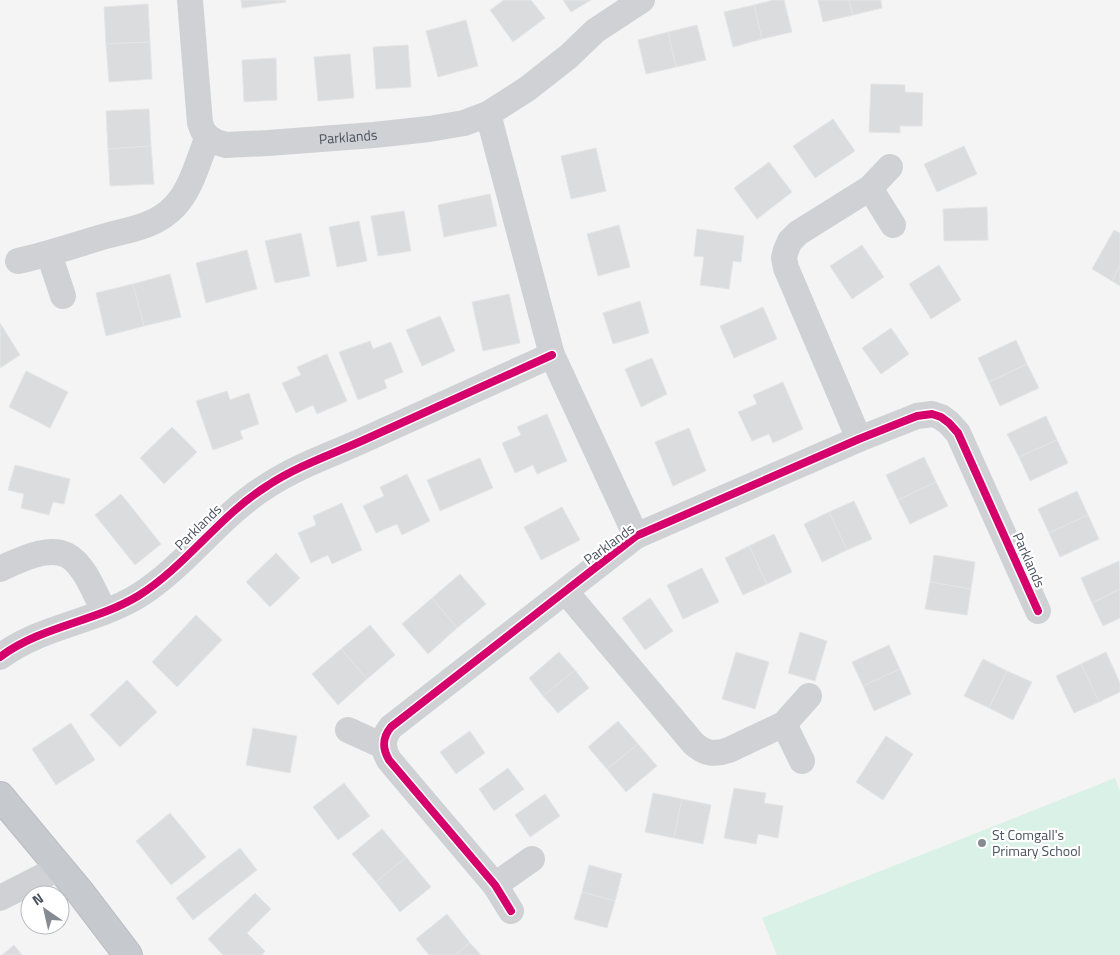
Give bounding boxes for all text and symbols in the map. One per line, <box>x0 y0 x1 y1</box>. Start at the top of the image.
street label: Parklands <box>318 124 378 149</box>
street label: Parklands <box>169 499 226 555</box>
street label: Parklands <box>579 518 639 569</box>
street label: Parklands <box>1008 529 1051 591</box>
place label: St Comgall's Primary School <box>992 824 1081 861</box>
marker: St Comgall's Primary School <box>976 837 988 849</box>
north arrow <box>20 885 70 935</box>
text: N <box>28 887 47 910</box>

